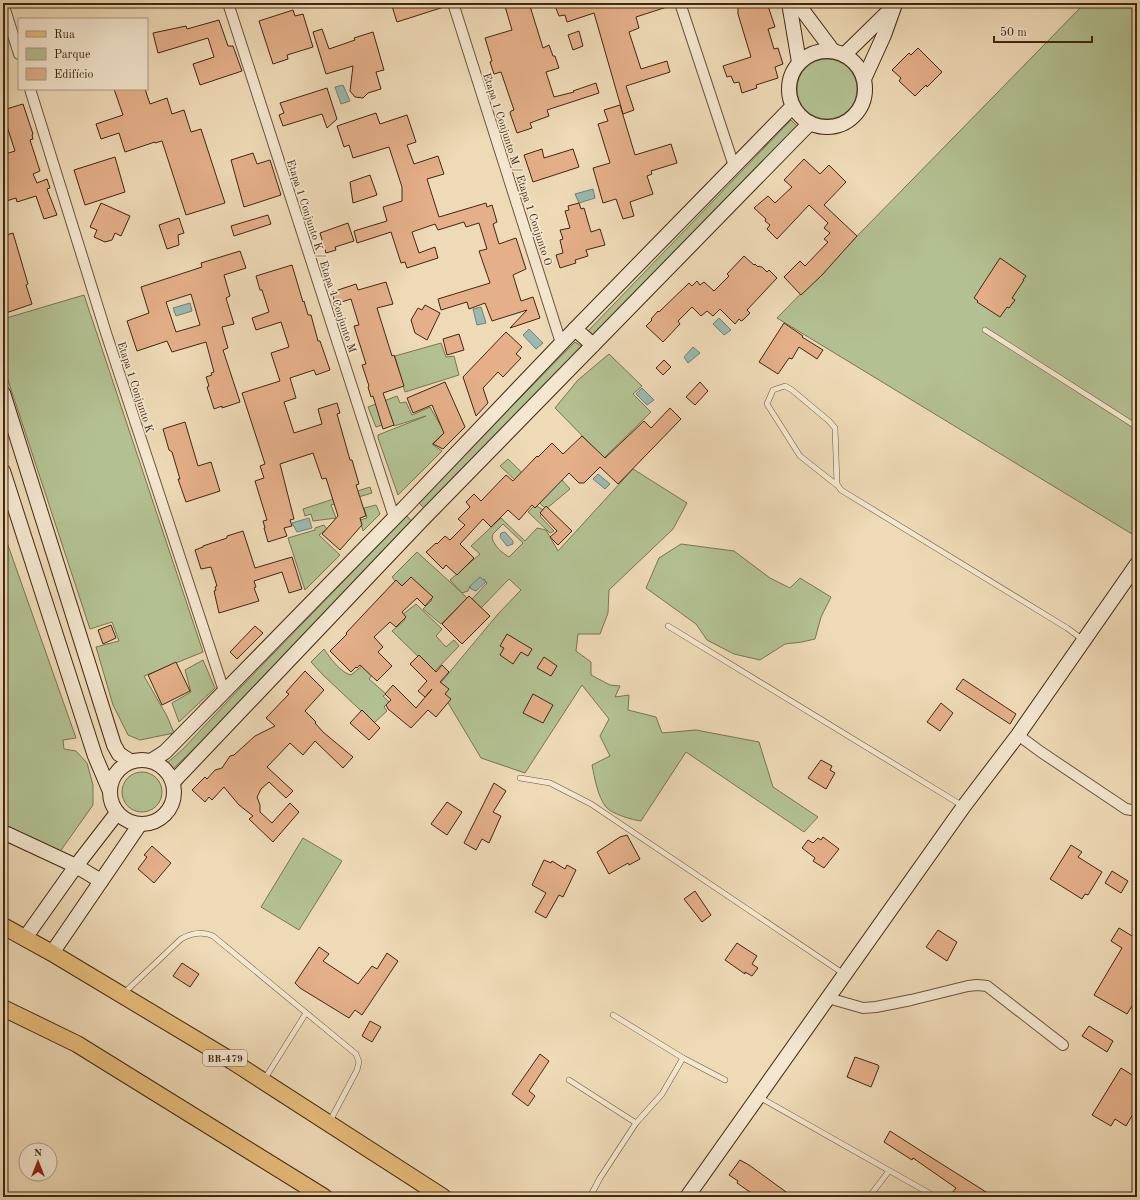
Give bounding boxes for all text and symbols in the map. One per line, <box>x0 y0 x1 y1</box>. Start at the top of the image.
legend <box>18 18 148 90</box>
scale bar <box>994 18 1092 44</box>
text: 50 m <box>1000 26 1027 39</box>
text: Rua <box>54 29 75 41</box>
text: Parque <box>54 49 91 61</box>
text: Edifício <box>54 69 93 81</box>
street label: Etapa 1 Conjunto M / Etapa 1 Conjunto O <box>480 72 553 268</box>
street label: Etapa 1 Conjunto K / Etapa 1 Conjunto M <box>284 158 357 355</box>
street label: Etapa 1 Conjunto K <box>115 340 155 435</box>
road number: BR-479 <box>203 1050 247 1066</box>
north arrow <box>18 1142 58 1182</box>
text: N <box>34 1148 43 1159</box>

